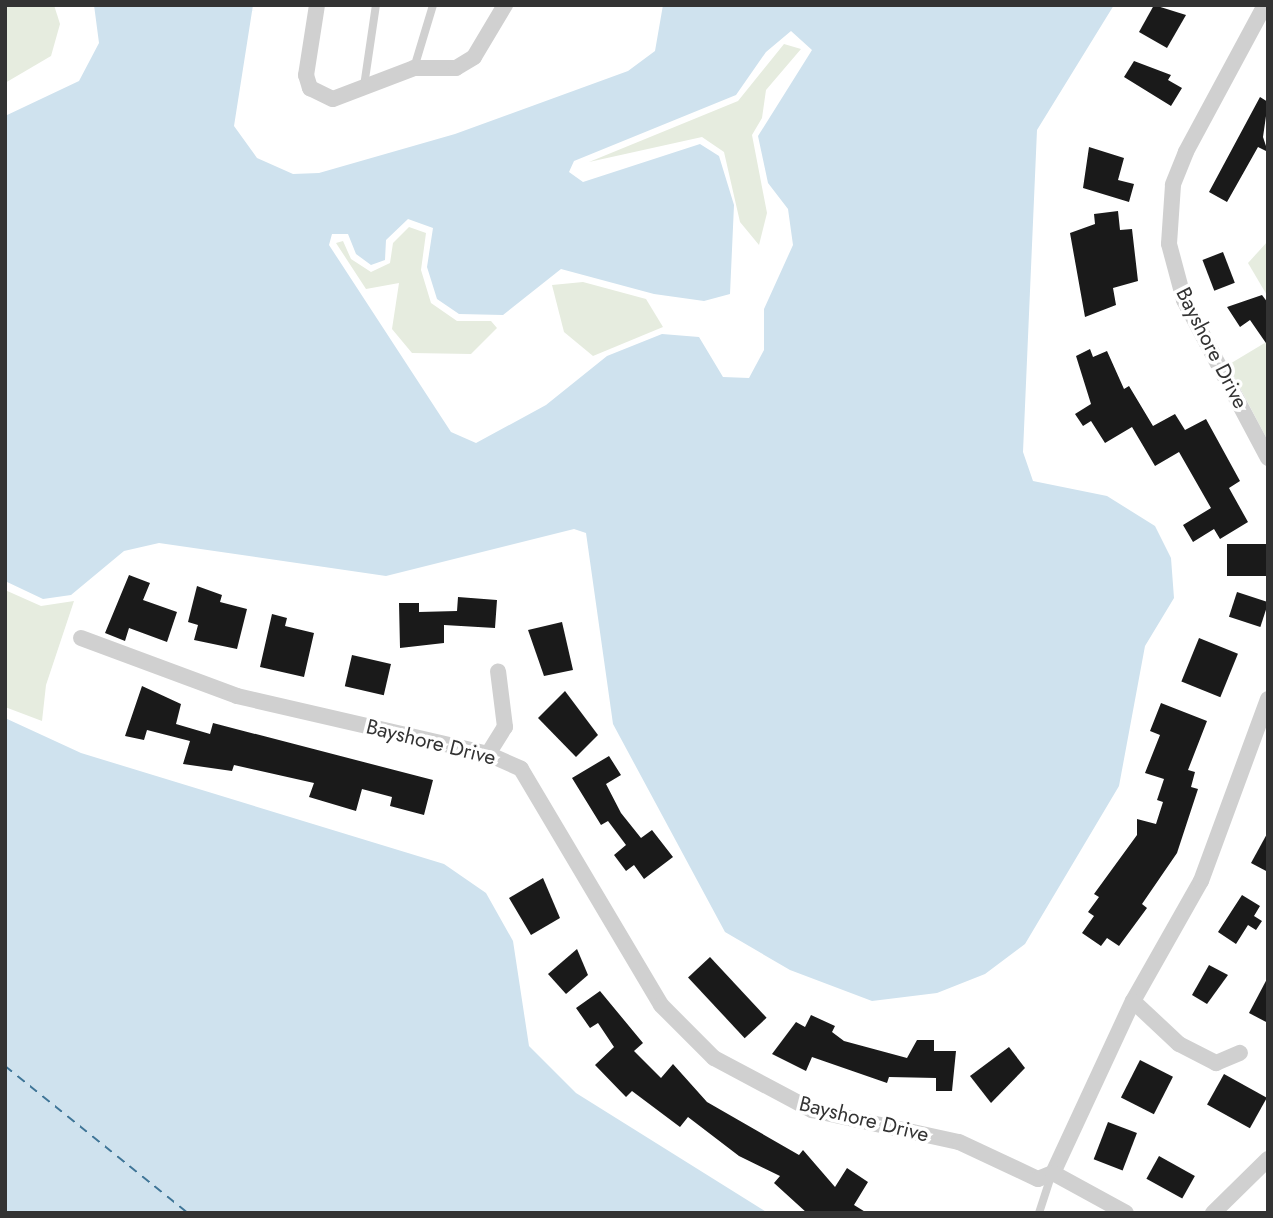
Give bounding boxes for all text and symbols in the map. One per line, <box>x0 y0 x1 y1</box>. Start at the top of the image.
street label: Bayshore Drive <box>1171 283 1253 413</box>
street label: Bayshore Drive <box>364 714 498 770</box>
street label: Bayshore Drive <box>797 1091 931 1147</box>

